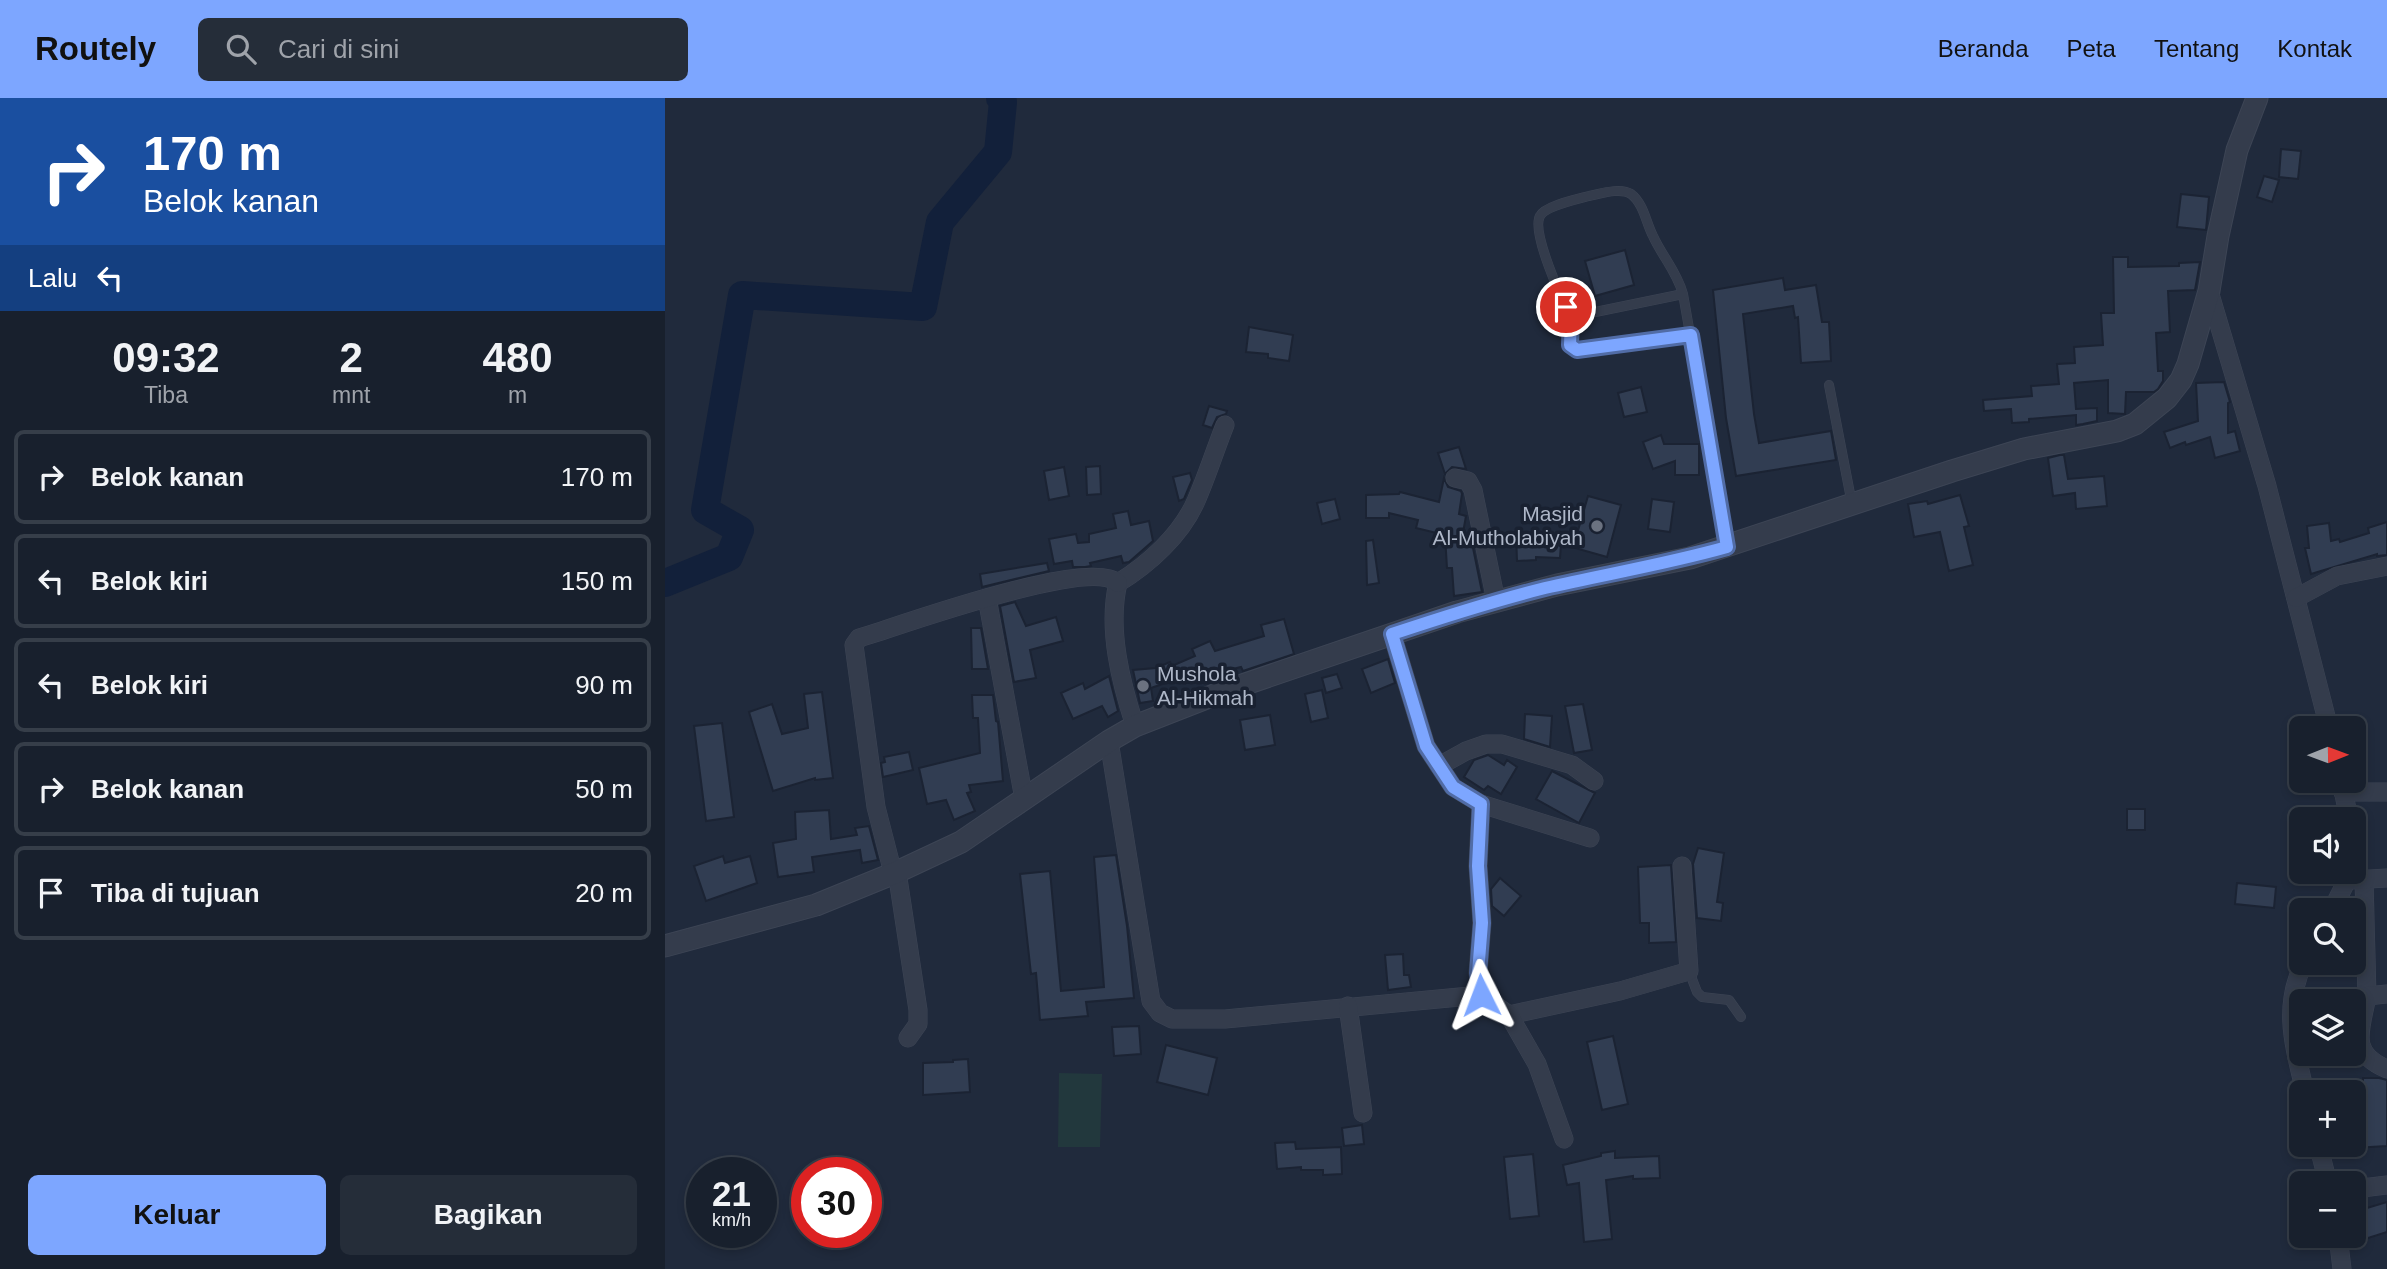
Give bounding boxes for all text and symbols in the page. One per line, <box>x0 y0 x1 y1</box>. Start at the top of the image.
search box <box>198 18 688 81</box>
text: Routely <box>35 30 156 67</box>
icon: search <box>222 30 260 68</box>
text: Cari di sini <box>278 34 399 64</box>
text: Beranda <box>1938 35 2029 62</box>
text: Peta <box>2067 35 2116 62</box>
text: Tentang <box>2154 35 2239 62</box>
text: Kontak <box>2277 35 2352 62</box>
icon: right <box>28 126 119 217</box>
text: 170 m <box>143 126 282 180</box>
text: Belok kanan <box>143 183 319 219</box>
icon: left <box>91 259 129 297</box>
text: Lalu <box>28 263 77 293</box>
pin <box>1536 277 1596 337</box>
icon: arrive <box>1547 288 1585 326</box>
text: 09:32 <box>112 334 220 381</box>
text: 2 <box>339 334 363 381</box>
text: 480 <box>483 334 553 381</box>
text: Tiba <box>144 382 188 408</box>
text: mnt <box>332 382 370 408</box>
text: m <box>508 382 527 408</box>
icon: right <box>32 458 70 496</box>
text: Belok kanan <box>91 462 244 492</box>
text: 170 m <box>561 462 633 492</box>
place label: Masjid Al-Mutholabiyah <box>1432 502 1583 549</box>
marker: Masjid Al-Mutholabiyah <box>1589 518 1605 534</box>
icon: left <box>32 562 70 600</box>
text: Belok kiri <box>91 566 208 596</box>
text: 150 m <box>561 566 633 596</box>
place label: Mushola Al-Hikmah <box>1157 662 1254 709</box>
icon: left <box>32 666 70 704</box>
text: Belok kiri <box>91 670 208 700</box>
text: 90 m <box>575 670 633 700</box>
marker: Mushola Al-Hikmah <box>1135 678 1151 694</box>
north arrow <box>2289 716 2366 793</box>
map controls <box>2289 716 2366 1248</box>
icon: right <box>32 770 70 808</box>
text: Belok kanan <box>91 774 244 804</box>
text: 50 m <box>575 774 633 804</box>
button: sound <box>2289 807 2366 884</box>
icon: arrive <box>32 874 70 912</box>
text: Tiba di tujuan <box>91 878 260 908</box>
text: 20 m <box>575 878 633 908</box>
button: search <box>2289 898 2366 975</box>
position arrow <box>1444 958 1518 1032</box>
button: layers <box>2289 989 2366 1066</box>
button: + <box>2289 1080 2366 1157</box>
speed limit sign: 30 <box>791 1157 882 1248</box>
button: − <box>2289 1171 2366 1248</box>
text: 21 <box>712 1174 751 1213</box>
button: Keluar <box>28 1175 326 1255</box>
button: Bagikan <box>340 1175 637 1255</box>
text: km/h <box>712 1210 751 1230</box>

